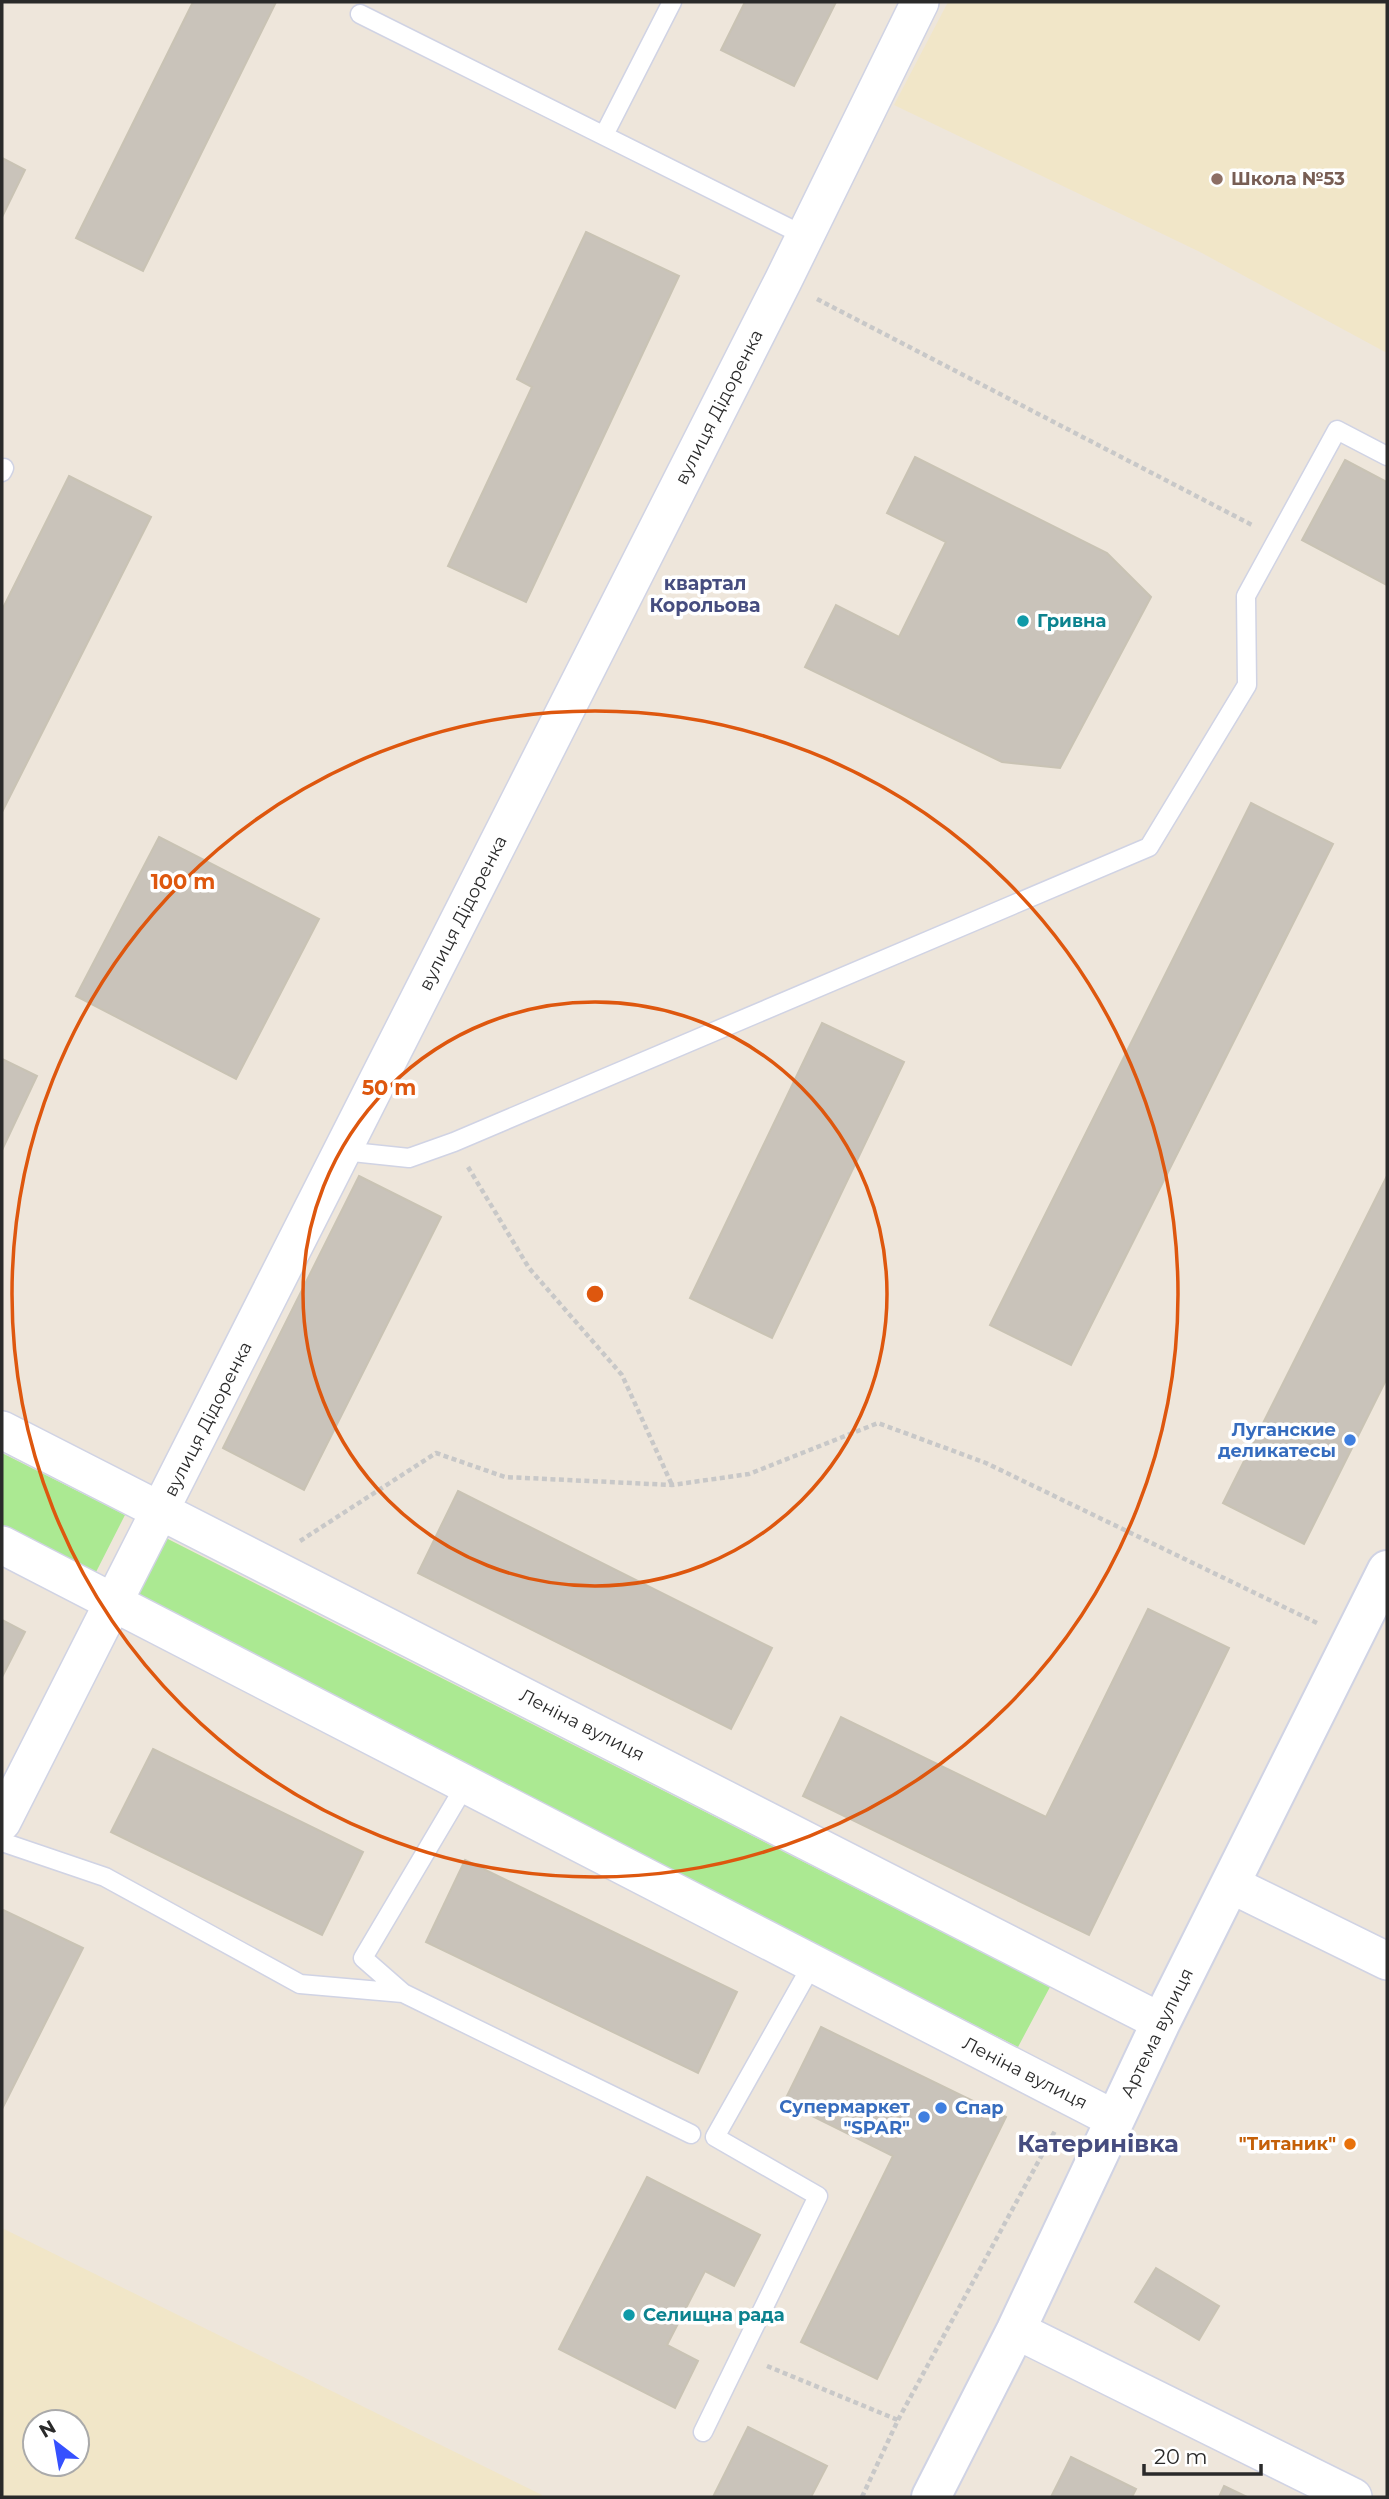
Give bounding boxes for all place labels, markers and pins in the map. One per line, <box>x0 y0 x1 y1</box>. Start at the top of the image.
place label: Школа №53 <box>1231 168 1345 190</box>
marker: Школа №53 <box>1209 171 1225 187</box>
place label: Гривна <box>1037 610 1106 632</box>
marker: Гривна <box>1015 613 1031 629</box>
centre of rings <box>583 1282 607 1306</box>
place label: Луганские деликатесы <box>1218 1419 1336 1462</box>
marker: Луганские деликатесы <box>1342 1432 1358 1448</box>
place label: Супермаркет "SPAR" <box>779 2096 910 2139</box>
place label: Спар <box>955 2097 1004 2119</box>
marker: Спар <box>933 2100 949 2116</box>
marker: Супермаркет "SPAR" <box>916 2109 932 2125</box>
place label: "Титаник" <box>1239 2133 1336 2155</box>
marker: "Титаник" <box>1342 2136 1358 2152</box>
place label: Селищна рада <box>643 2304 785 2326</box>
marker: Селищна рада <box>621 2307 637 2323</box>

